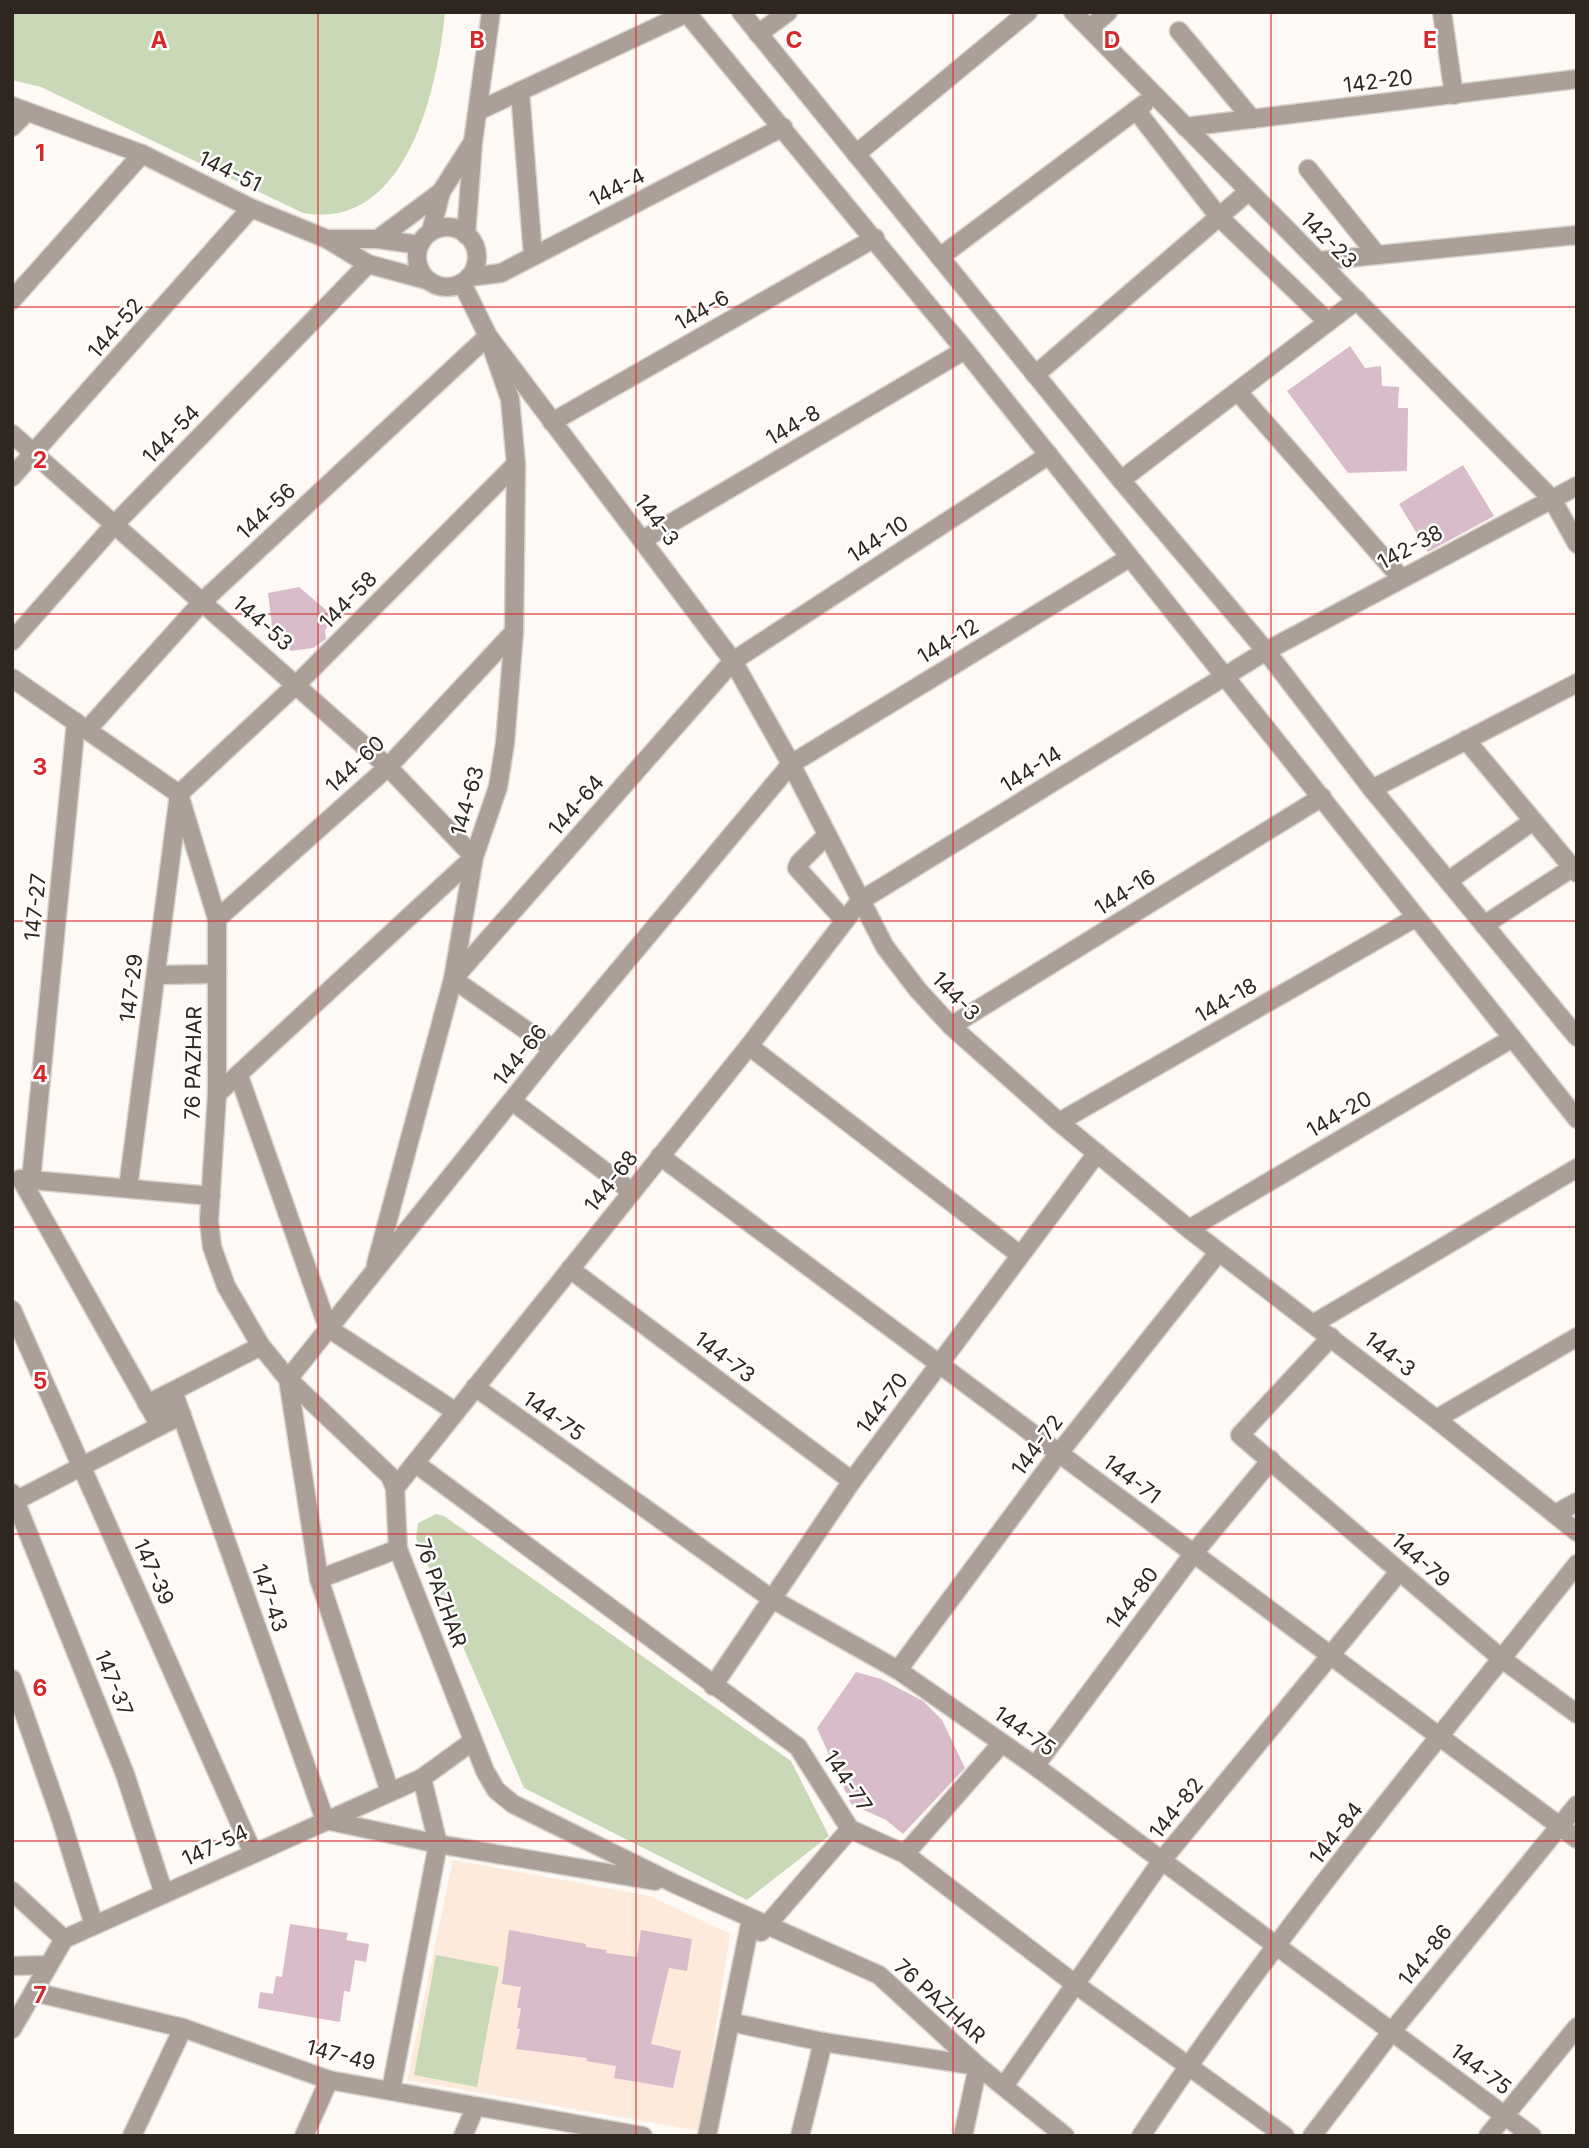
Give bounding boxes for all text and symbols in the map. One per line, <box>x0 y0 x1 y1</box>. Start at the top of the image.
text: A <box>150 26 168 54</box>
text: B <box>469 26 485 54</box>
text: C <box>785 26 803 54</box>
text: D <box>1104 26 1120 54</box>
text: E <box>1423 26 1437 54</box>
street label: 142-20 <box>1342 64 1414 98</box>
text: 1 <box>35 139 45 167</box>
street label: 144-51 <box>195 145 265 197</box>
street label: 144-4 <box>585 162 649 212</box>
street label: 142-23 <box>1296 207 1362 273</box>
street label: 144-6 <box>670 285 734 335</box>
street label: 144-52 <box>82 293 148 363</box>
street label: 144-54 <box>137 400 205 468</box>
street label: 144-8 <box>761 400 825 450</box>
text: 2 <box>33 446 47 474</box>
street label: 144-56 <box>231 478 301 544</box>
street label: 144-3 <box>630 489 684 551</box>
street label: 144-10 <box>843 510 913 568</box>
street label: 142-38 <box>1373 519 1447 575</box>
street label: 144-58 <box>314 566 382 634</box>
street label: 144-53 <box>228 590 298 656</box>
street label: 144-12 <box>913 613 983 669</box>
street label: 144-60 <box>320 730 390 798</box>
street label: 144-14 <box>996 741 1066 797</box>
text: 3 <box>33 753 47 781</box>
street label: 144-63 <box>445 763 489 839</box>
street label: 144-64 <box>543 770 609 840</box>
street label: 144-16 <box>1090 864 1160 920</box>
street label: 147-27 <box>19 872 51 942</box>
street label: 147-29 <box>114 952 148 1024</box>
street label: 144-3 <box>927 966 985 1026</box>
street label: 144-18 <box>1191 972 1261 1028</box>
street label: 76 PAZHAR <box>180 1006 206 1120</box>
street label: 144-66 <box>488 1019 552 1091</box>
text: 4 <box>32 1060 48 1088</box>
street label: 144-20 <box>1302 1086 1376 1142</box>
street label: 144-68 <box>579 1145 643 1217</box>
street label: 144-73 <box>690 1326 760 1388</box>
street label: 144-3 <box>1359 1326 1421 1382</box>
text: 5 <box>33 1367 47 1395</box>
street label: 144-70 <box>851 1368 913 1438</box>
street label: 144-75 <box>518 1386 590 1446</box>
street label: 144-72 <box>1006 1410 1068 1480</box>
street label: 144-71 <box>1098 1449 1166 1509</box>
street label: 144-79 <box>1387 1528 1455 1592</box>
street label: 147-39 <box>128 1535 180 1609</box>
street label: 76 PAZHAR <box>410 1535 472 1651</box>
street label: 147-43 <box>247 1561 293 1635</box>
street label: 144-80 <box>1100 1562 1164 1634</box>
street label: 147-37 <box>90 1647 138 1719</box>
text: 6 <box>33 1674 47 1702</box>
street label: 144-75 <box>989 1701 1061 1761</box>
street label: 144-77 <box>818 1745 878 1817</box>
street label: 144-82 <box>1144 1772 1208 1844</box>
street label: 144-84 <box>1304 1797 1368 1869</box>
street label: 147-54 <box>178 1819 252 1871</box>
street label: 144-86 <box>1393 1919 1457 1991</box>
street label: 76 PAZHAR <box>889 1954 991 2048</box>
text: 7 <box>33 1981 47 2009</box>
street label: 147-49 <box>304 2034 378 2076</box>
street label: 144-75 <box>1446 2038 1516 2100</box>

